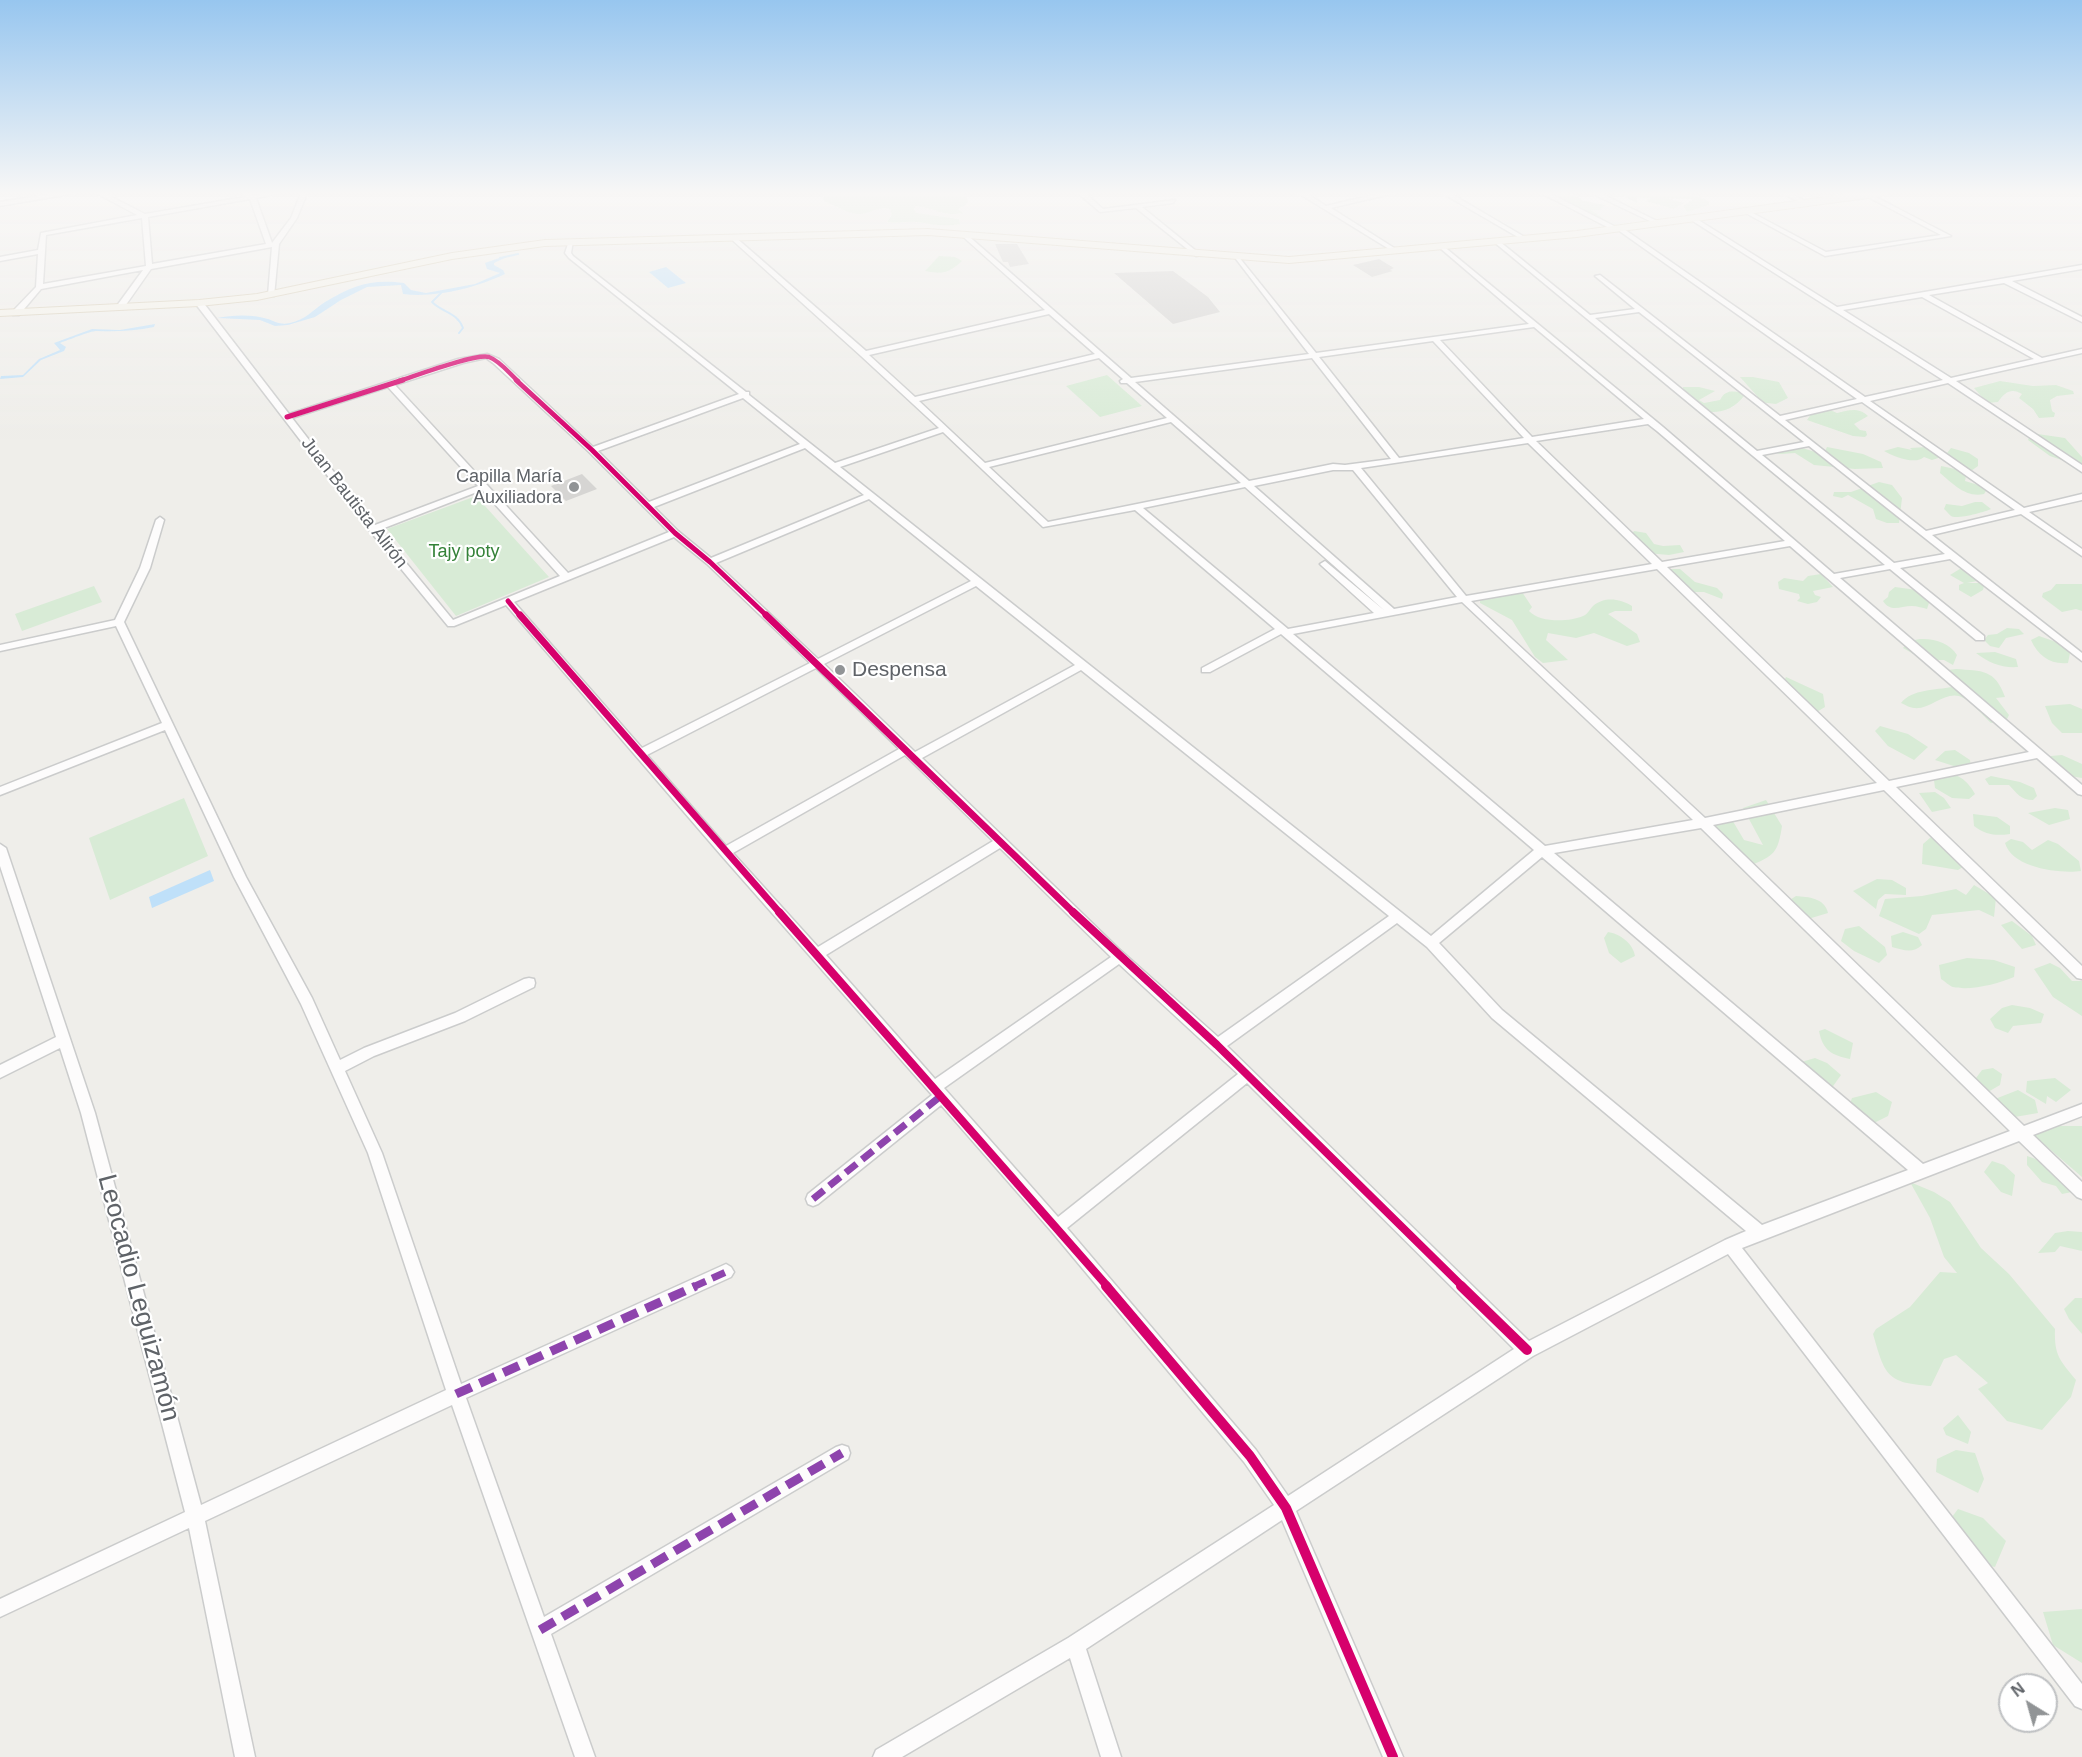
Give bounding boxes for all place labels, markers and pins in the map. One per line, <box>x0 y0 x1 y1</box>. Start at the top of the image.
place label: Capilla María Auxiliadora <box>456 466 562 508</box>
marker: Capilla María Auxiliadora <box>567 480 581 494</box>
place label: Despensa <box>852 657 947 683</box>
marker: Despensa <box>833 663 847 677</box>

